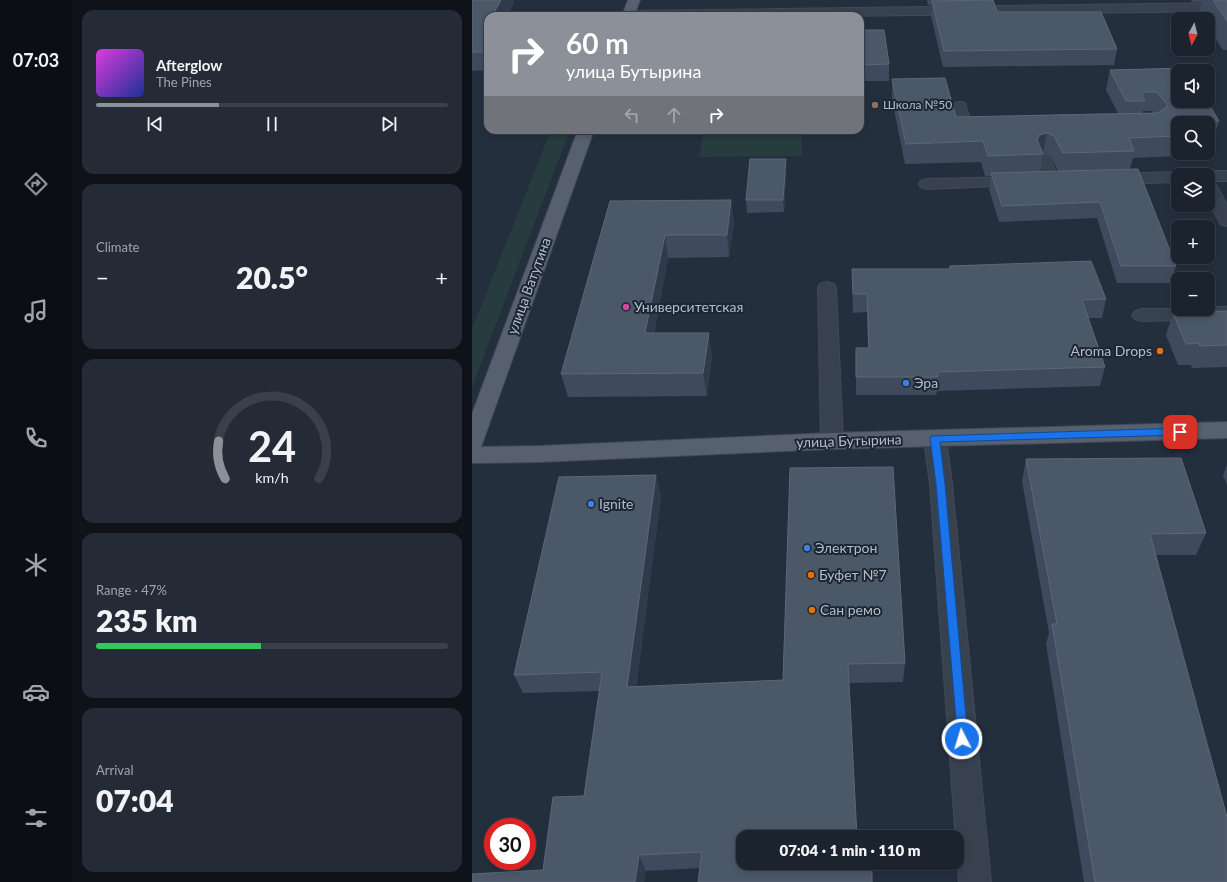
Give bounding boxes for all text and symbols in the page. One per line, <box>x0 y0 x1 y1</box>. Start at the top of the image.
north arrow <box>1171 12 1215 56</box>
map controls <box>1171 12 1215 316</box>
text: 60 m <box>566 26 629 60</box>
icon: right <box>500 28 552 80</box>
text: 07:03 <box>13 49 59 71</box>
text: Afterglow <box>156 56 222 74</box>
text: улица Бутырина <box>566 60 701 82</box>
button: sound <box>1171 64 1215 108</box>
text: The Pines <box>156 74 212 90</box>
place label: Школа №50 <box>883 97 952 112</box>
marker: Школа №50 <box>870 100 880 110</box>
icon: left <box>621 104 643 126</box>
icon: ahead <box>663 104 685 126</box>
icon: right <box>705 104 727 126</box>
icon: previous <box>144 113 166 135</box>
icon: pause <box>261 113 283 135</box>
icon: next <box>378 113 400 135</box>
button: search <box>1171 116 1215 160</box>
button: layers <box>1171 168 1215 212</box>
icon: directions <box>22 170 50 198</box>
button: + <box>1171 220 1215 264</box>
street label: улица Ватутина <box>503 235 554 337</box>
text: Climate <box>96 239 139 255</box>
text: 20.5° <box>236 259 308 295</box>
text: − <box>96 264 109 291</box>
text: + <box>435 264 448 291</box>
button: − <box>1171 272 1215 316</box>
icon: music <box>22 297 50 325</box>
place label: Университетская <box>634 298 743 315</box>
marker: Университетская <box>621 302 631 312</box>
place label: Aroma Drops <box>1071 342 1152 359</box>
marker: Aroma Drops <box>1155 346 1165 356</box>
place label: Эра <box>914 374 938 391</box>
marker: Эра <box>901 378 911 388</box>
pin <box>1163 415 1197 449</box>
text: 24 <box>248 421 296 471</box>
icon: arrive <box>1169 421 1191 443</box>
icon: phone <box>22 424 50 452</box>
street label: улица Бутырина <box>796 430 902 451</box>
text: km/h <box>255 469 289 486</box>
place label: Ignite <box>599 495 634 512</box>
marker: Ignite <box>586 499 596 509</box>
place label: Электрон <box>815 539 877 556</box>
marker: Электрон <box>802 543 812 553</box>
icon: climate <box>22 551 50 579</box>
place label: Буфет №7 <box>819 566 887 583</box>
marker: Буфет №7 <box>806 570 816 580</box>
text: Range · 47% <box>96 582 167 598</box>
place label: Сан ремо <box>820 601 881 618</box>
text: 235 km <box>96 602 197 638</box>
marker: Сан ремо <box>807 605 817 615</box>
icon: car <box>22 678 50 706</box>
position arrow <box>941 718 983 760</box>
text: Arrival <box>96 762 133 778</box>
text: 07:04 <box>96 782 174 818</box>
icon: filters <box>22 804 50 832</box>
speed limit sign: 30 <box>484 818 536 870</box>
text: 07:04 · 1 min · 110 m <box>779 841 921 859</box>

